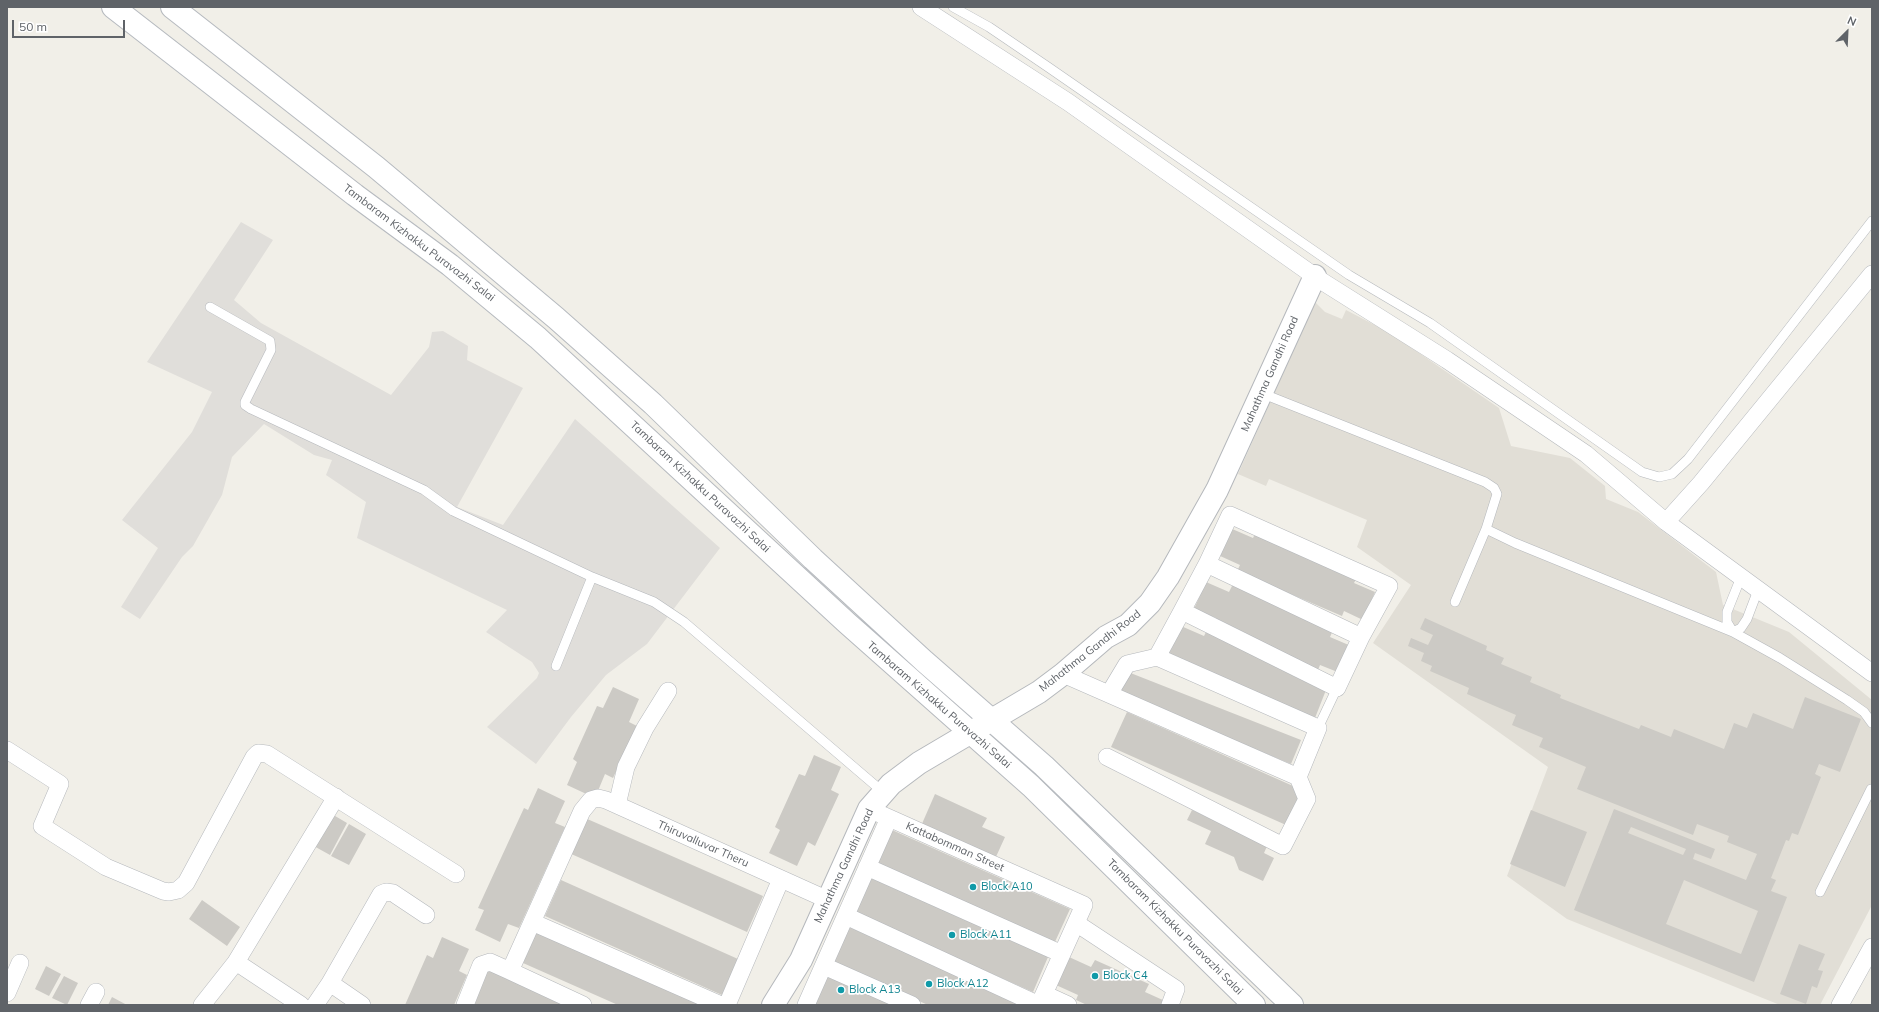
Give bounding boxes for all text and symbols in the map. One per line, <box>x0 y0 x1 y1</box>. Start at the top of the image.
scale bar <box>14 12 127 38</box>
north arrow <box>1827 12 1867 52</box>
text: N <box>1845 13 1859 29</box>
text: 50 m <box>19 19 47 34</box>
street label: Tambaram Kizhakku Puravazhi Salai <box>341 182 497 304</box>
street label: Mahathma Gandhi Road <box>1239 314 1301 434</box>
street label: Tambaram Kizhakku Puravazhi Salai <box>627 419 773 555</box>
street label: Mahathma Gandhi Road <box>1037 607 1143 695</box>
street label: Tambaram Kizhakku Puravazhi Salai <box>864 639 1014 771</box>
street label: Mahathma Gandhi Road <box>812 807 876 925</box>
street label: Thiruvalluvar Theru <box>655 818 751 870</box>
street label: Kattabomman Street <box>904 819 1006 875</box>
street label: Tambaram Kizhakku Puravazhi Salai <box>1104 856 1246 998</box>
place label: Block A10 <box>981 880 1033 894</box>
marker: Block A10 <box>968 882 978 892</box>
place label: Block A11 <box>960 928 1012 942</box>
marker: Block A11 <box>947 930 957 940</box>
place label: Block C4 <box>1103 969 1147 983</box>
marker: Block C4 <box>1090 971 1100 981</box>
place label: Block A12 <box>937 977 989 991</box>
marker: Block A12 <box>924 979 934 989</box>
place label: Block A13 <box>849 983 901 997</box>
marker: Block A13 <box>836 985 846 995</box>

